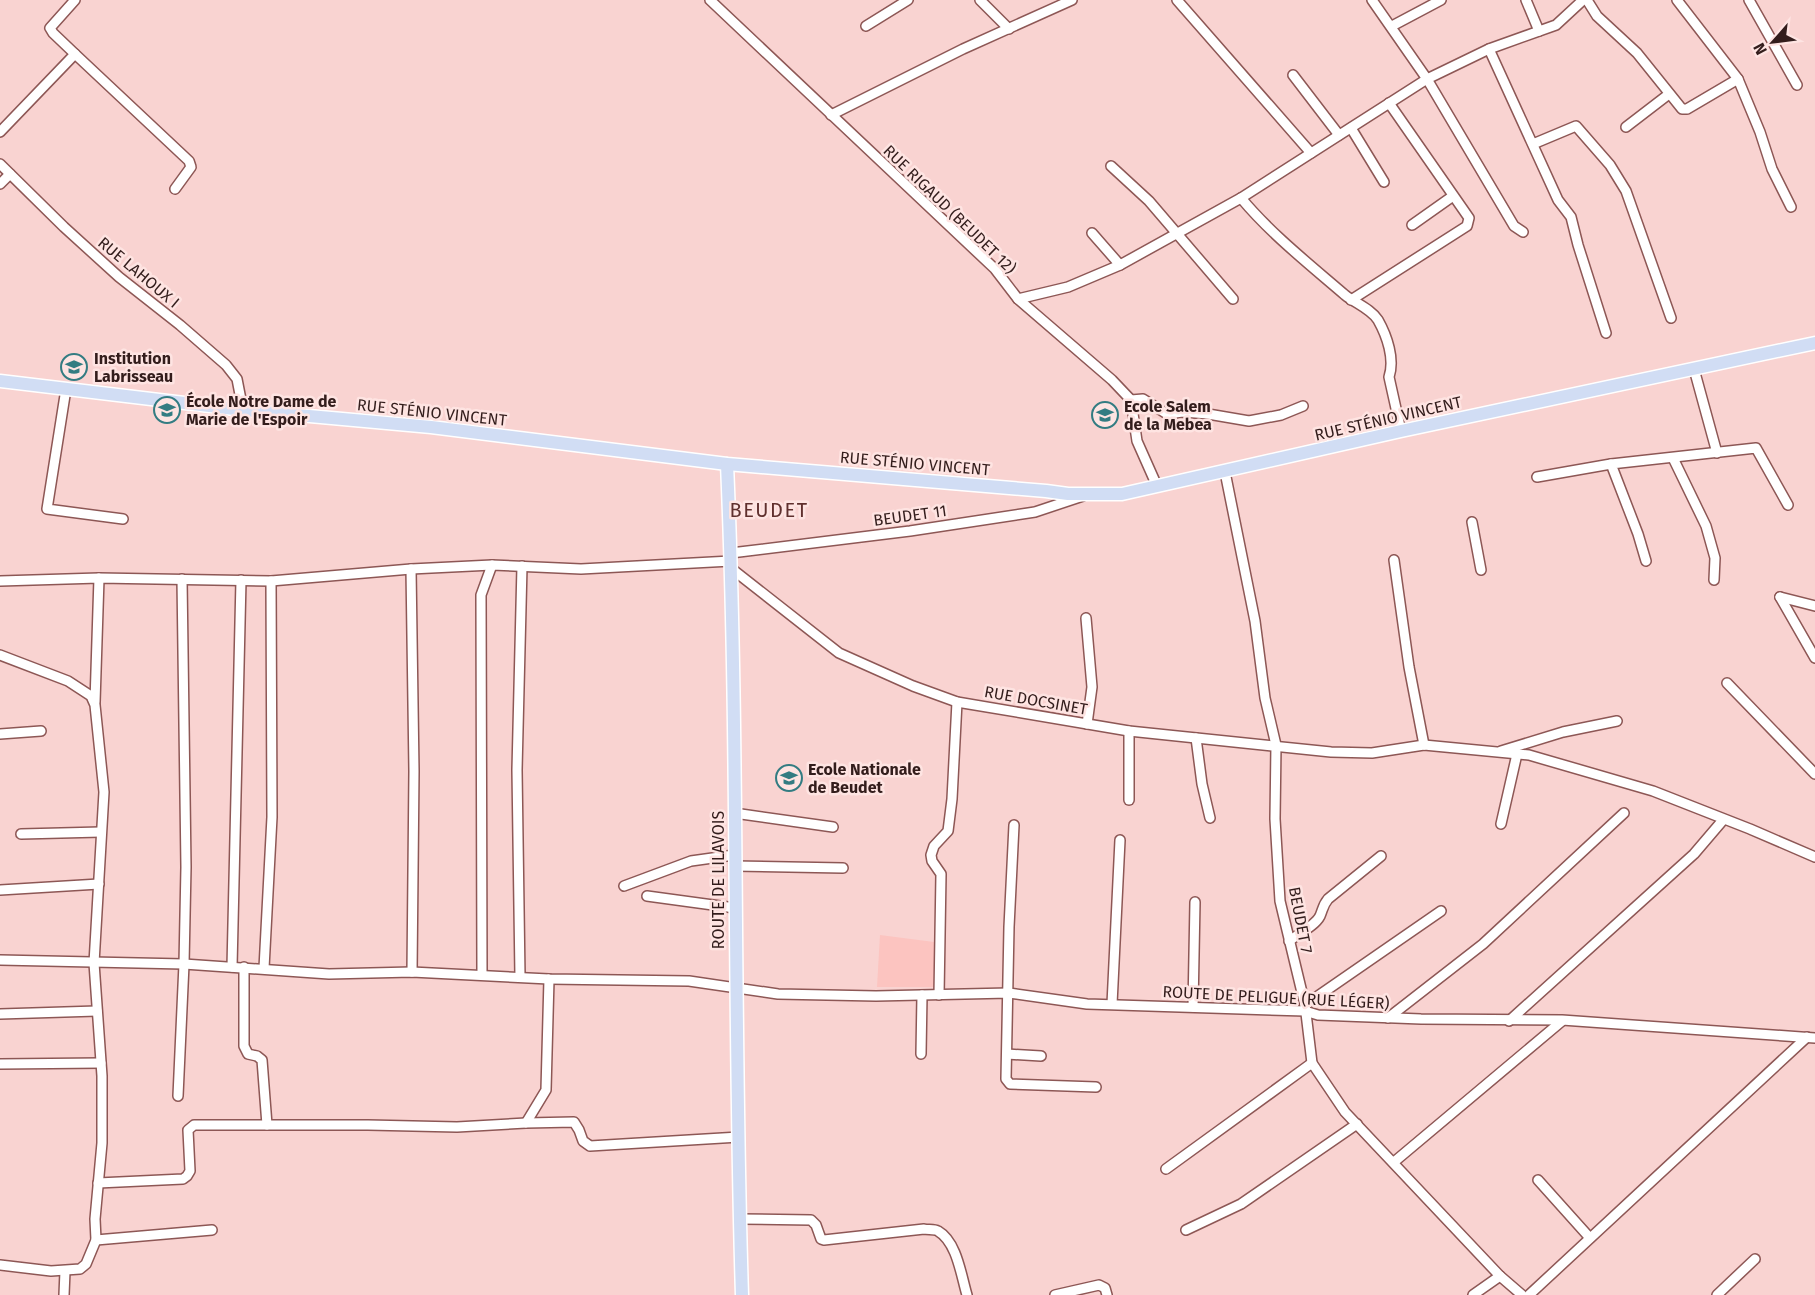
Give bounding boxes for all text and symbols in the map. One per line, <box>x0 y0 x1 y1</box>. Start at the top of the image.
north arrow <box>1743 12 1803 72</box>
text: N <box>1749 40 1771 58</box>
street label: RUE RIGAUD (BEUDET 12) <box>879 141 1020 278</box>
street label: RUE LAHOUX I <box>94 233 183 312</box>
place label: Institution Labrisseau <box>94 349 173 386</box>
school or university icon: Institution Labrisseau <box>59 352 89 382</box>
place label: École Notre Dame de Marie de l'Espoir <box>186 391 337 429</box>
street label: RUE STÉNIO VINCENT <box>1312 391 1464 445</box>
street label: RUE STÉNIO VINCENT <box>356 394 509 430</box>
school or university icon: École Notre Dame de Marie de l'Espoir <box>152 395 182 425</box>
place label: Ecole Salem de la Mebea <box>1124 397 1212 434</box>
school or university icon: Ecole Salem de la Mebea <box>1090 400 1120 430</box>
street label: RUE STÉNIO VINCENT <box>839 446 991 480</box>
district label: BEUDET <box>729 498 809 522</box>
street label: BEUDET 11 <box>872 501 948 530</box>
street label: RUE DOCSINET <box>983 682 1090 719</box>
place label: Ecole Nationale de Beudet <box>808 760 921 797</box>
school or university icon: Ecole Nationale de Beudet <box>774 763 804 793</box>
street label: ROUTE DE LILAVOIS <box>709 811 728 949</box>
street label: BEUDET 7 <box>1285 885 1316 955</box>
street label: ROUTE DE PELIGUE (RUE LÉGER) <box>1162 981 1390 1013</box>

